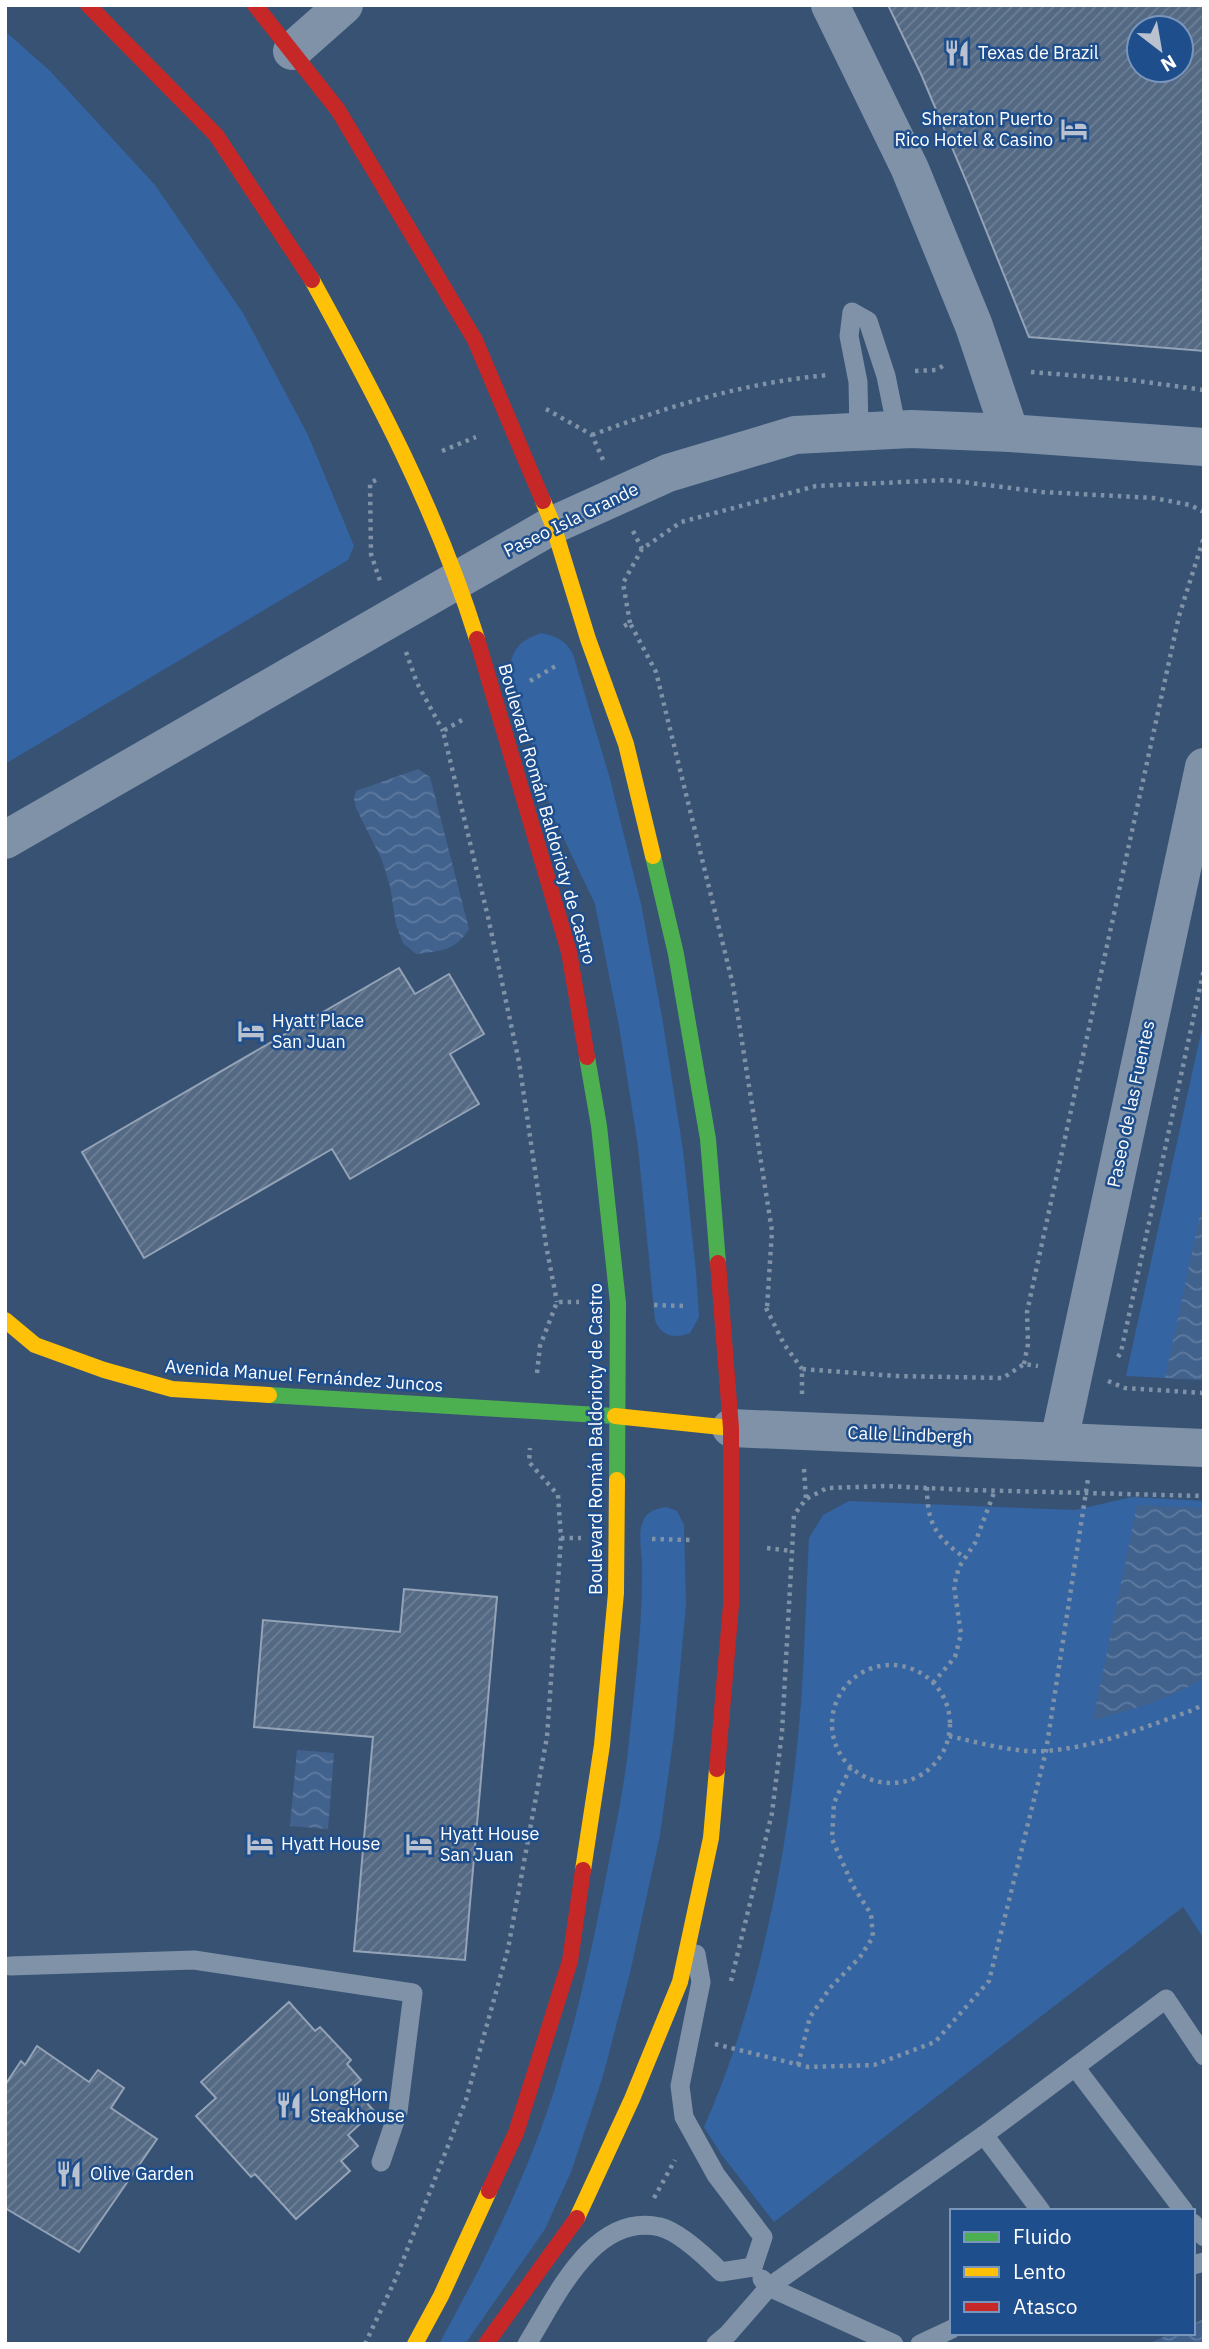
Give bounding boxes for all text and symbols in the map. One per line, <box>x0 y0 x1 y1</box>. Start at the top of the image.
north arrow <box>1125 14 1195 84</box>
restaurant icon: Texas de Brazil <box>942 38 972 68</box>
place label: Texas de Brazil <box>978 41 1099 64</box>
text: N <box>1157 50 1181 77</box>
place label: Sheraton Puerto Rico Hotel & Casino <box>895 107 1053 151</box>
hotel icon: Sheraton Puerto Rico Hotel & Casino <box>1059 114 1089 144</box>
street label: Paseo Isla Grande <box>500 477 642 562</box>
street label: Boulevard Román Baldorioty de Castro <box>493 661 602 967</box>
place label: Hyatt Place San Juan <box>272 1009 364 1053</box>
hotel icon: Hyatt Place San Juan <box>236 1016 266 1046</box>
street label: Paseo de las Fuentes <box>1102 1018 1159 1190</box>
street label: Boulevard Román Baldorioty de Castro <box>584 1283 607 1595</box>
street label: Avenida Manuel Fernández Juncos <box>164 1354 444 1397</box>
street label: Calle Lindbergh <box>847 1421 973 1448</box>
place label: Hyatt House San Juan <box>440 1822 540 1866</box>
hotel icon: Hyatt House <box>245 1829 275 1859</box>
hotel icon: Hyatt House San Juan <box>404 1829 434 1859</box>
place label: Hyatt House <box>281 1832 381 1855</box>
place label: LongHorn Steakhouse <box>310 2083 405 2127</box>
restaurant icon: LongHorn Steakhouse <box>274 2090 304 2120</box>
restaurant icon: Olive Garden <box>54 2159 84 2189</box>
place label: Olive Garden <box>90 2162 194 2185</box>
legend <box>950 2209 1195 2335</box>
text: Fluido <box>1013 2222 1072 2250</box>
text: Lento <box>1013 2257 1066 2285</box>
text: Atasco <box>1013 2292 1077 2320</box>

